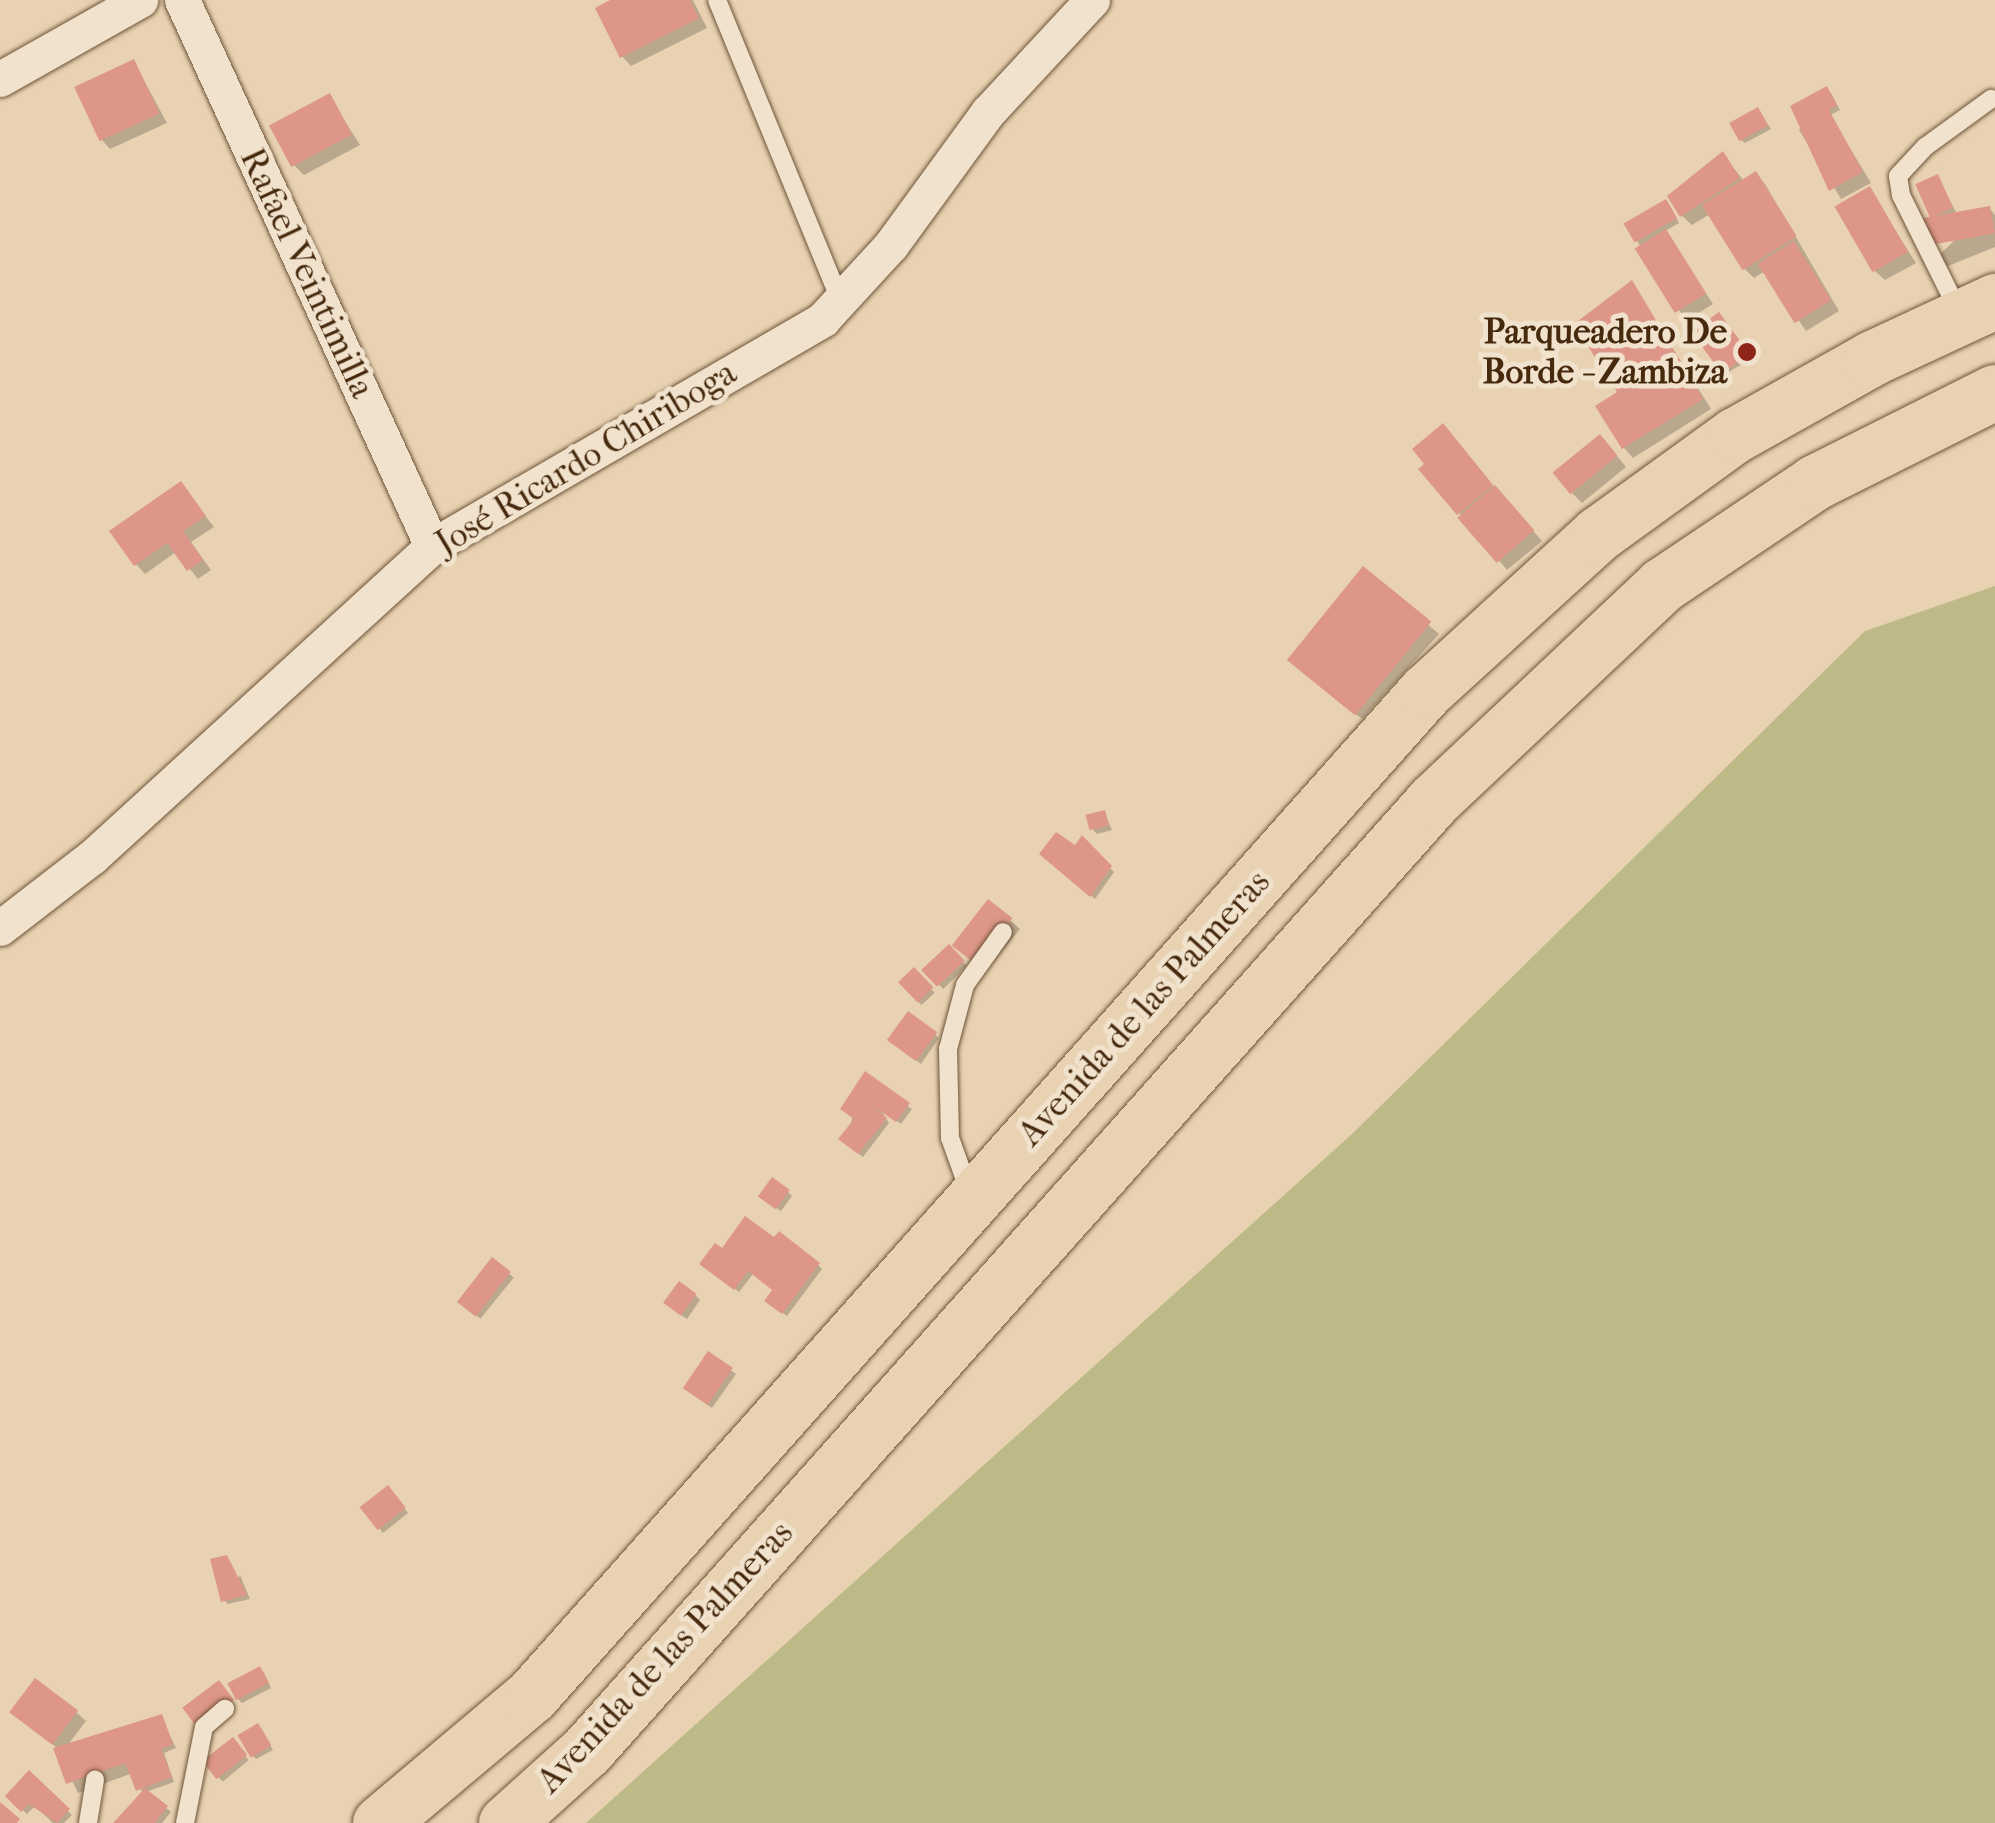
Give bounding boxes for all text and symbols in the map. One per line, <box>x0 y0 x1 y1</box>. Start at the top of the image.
street label: Rafael Veintimilla <box>231 142 383 404</box>
place label: Parqueadero De Borde - Zambiza <box>1483 311 1727 393</box>
marker: Parqueadero De Borde - Zambiza <box>1736 341 1758 363</box>
street label: José Ricardo Chiriboga <box>428 352 744 564</box>
street label: Avenida de las Palmeras <box>1009 862 1279 1154</box>
street label: Avenida de las Palmeras <box>528 1512 802 1802</box>

